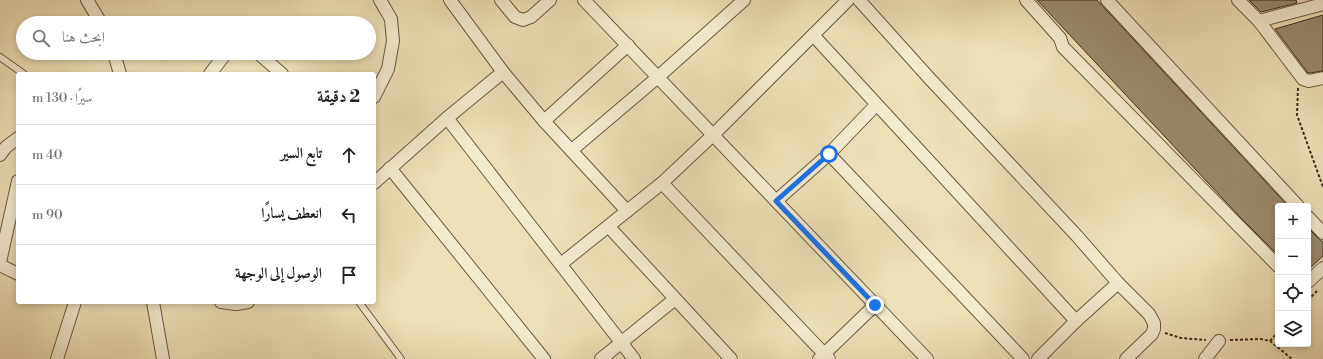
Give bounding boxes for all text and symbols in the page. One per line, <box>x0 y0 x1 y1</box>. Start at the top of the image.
search box <box>16 16 376 60</box>
icon: search <box>30 27 52 49</box>
text: ابحث هنا <box>62 28 105 47</box>
text: 2 دقيقة <box>317 86 360 108</box>
text: سيرًا · 130 m <box>32 90 92 106</box>
text: تابع السير <box>280 144 322 163</box>
icon: ahead <box>338 144 360 166</box>
route start <box>820 145 838 163</box>
text: 40 m <box>32 147 62 163</box>
map controls <box>1275 203 1311 347</box>
button: + <box>1275 203 1311 239</box>
text: انعطف يسارًا <box>261 204 322 223</box>
icon: left <box>338 204 360 226</box>
text: 90 m <box>32 207 63 223</box>
button: − <box>1275 239 1311 275</box>
text: الوصول إلى الوجهة <box>235 264 322 283</box>
icon: arrive <box>338 264 360 286</box>
button: locate <box>1275 275 1311 311</box>
route end <box>866 296 884 314</box>
button: layers <box>1275 311 1311 347</box>

